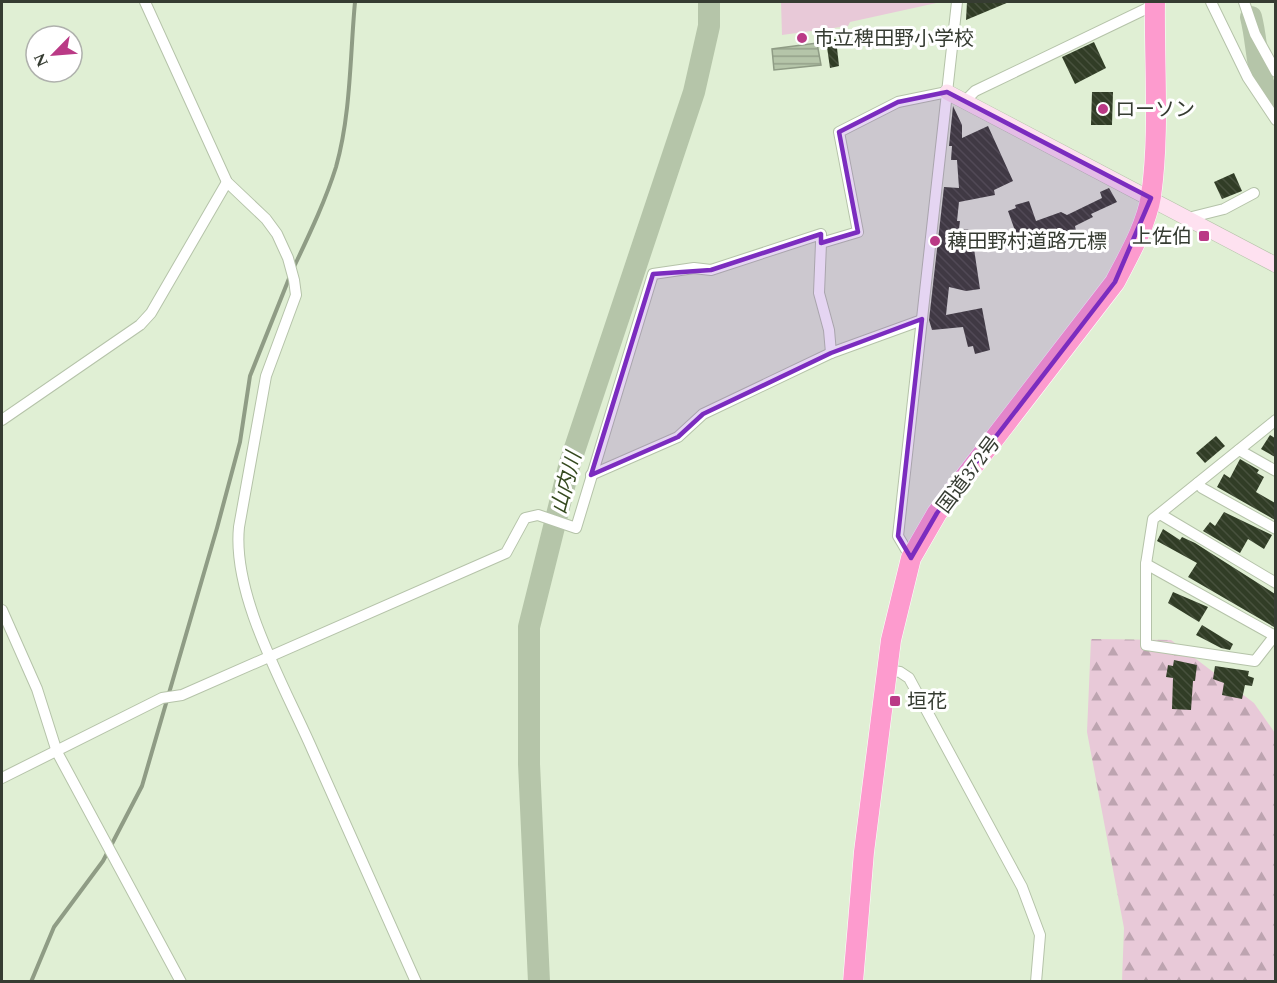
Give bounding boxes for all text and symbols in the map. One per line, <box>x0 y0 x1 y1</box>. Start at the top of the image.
north arrow <box>24 24 84 84</box>
place label: 市立稗田野小学校 <box>814 24 974 54</box>
marker: 市立稗田野小学校 <box>795 31 809 45</box>
text: N <box>28 49 55 71</box>
place label: ローソン <box>1115 95 1195 125</box>
marker: ローソン <box>1096 102 1110 116</box>
place label: 上佐伯 <box>1132 222 1192 252</box>
place label: 薭田野村道路元標 <box>947 227 1107 257</box>
marker: 上佐伯 <box>1197 229 1211 243</box>
marker: 薭田野村道路元標 <box>928 234 942 248</box>
street label: 国道372号 <box>930 430 1008 520</box>
water label: 山内川 <box>543 447 591 518</box>
place label: 垣花 <box>907 687 947 717</box>
marker: 垣花 <box>888 694 902 708</box>

